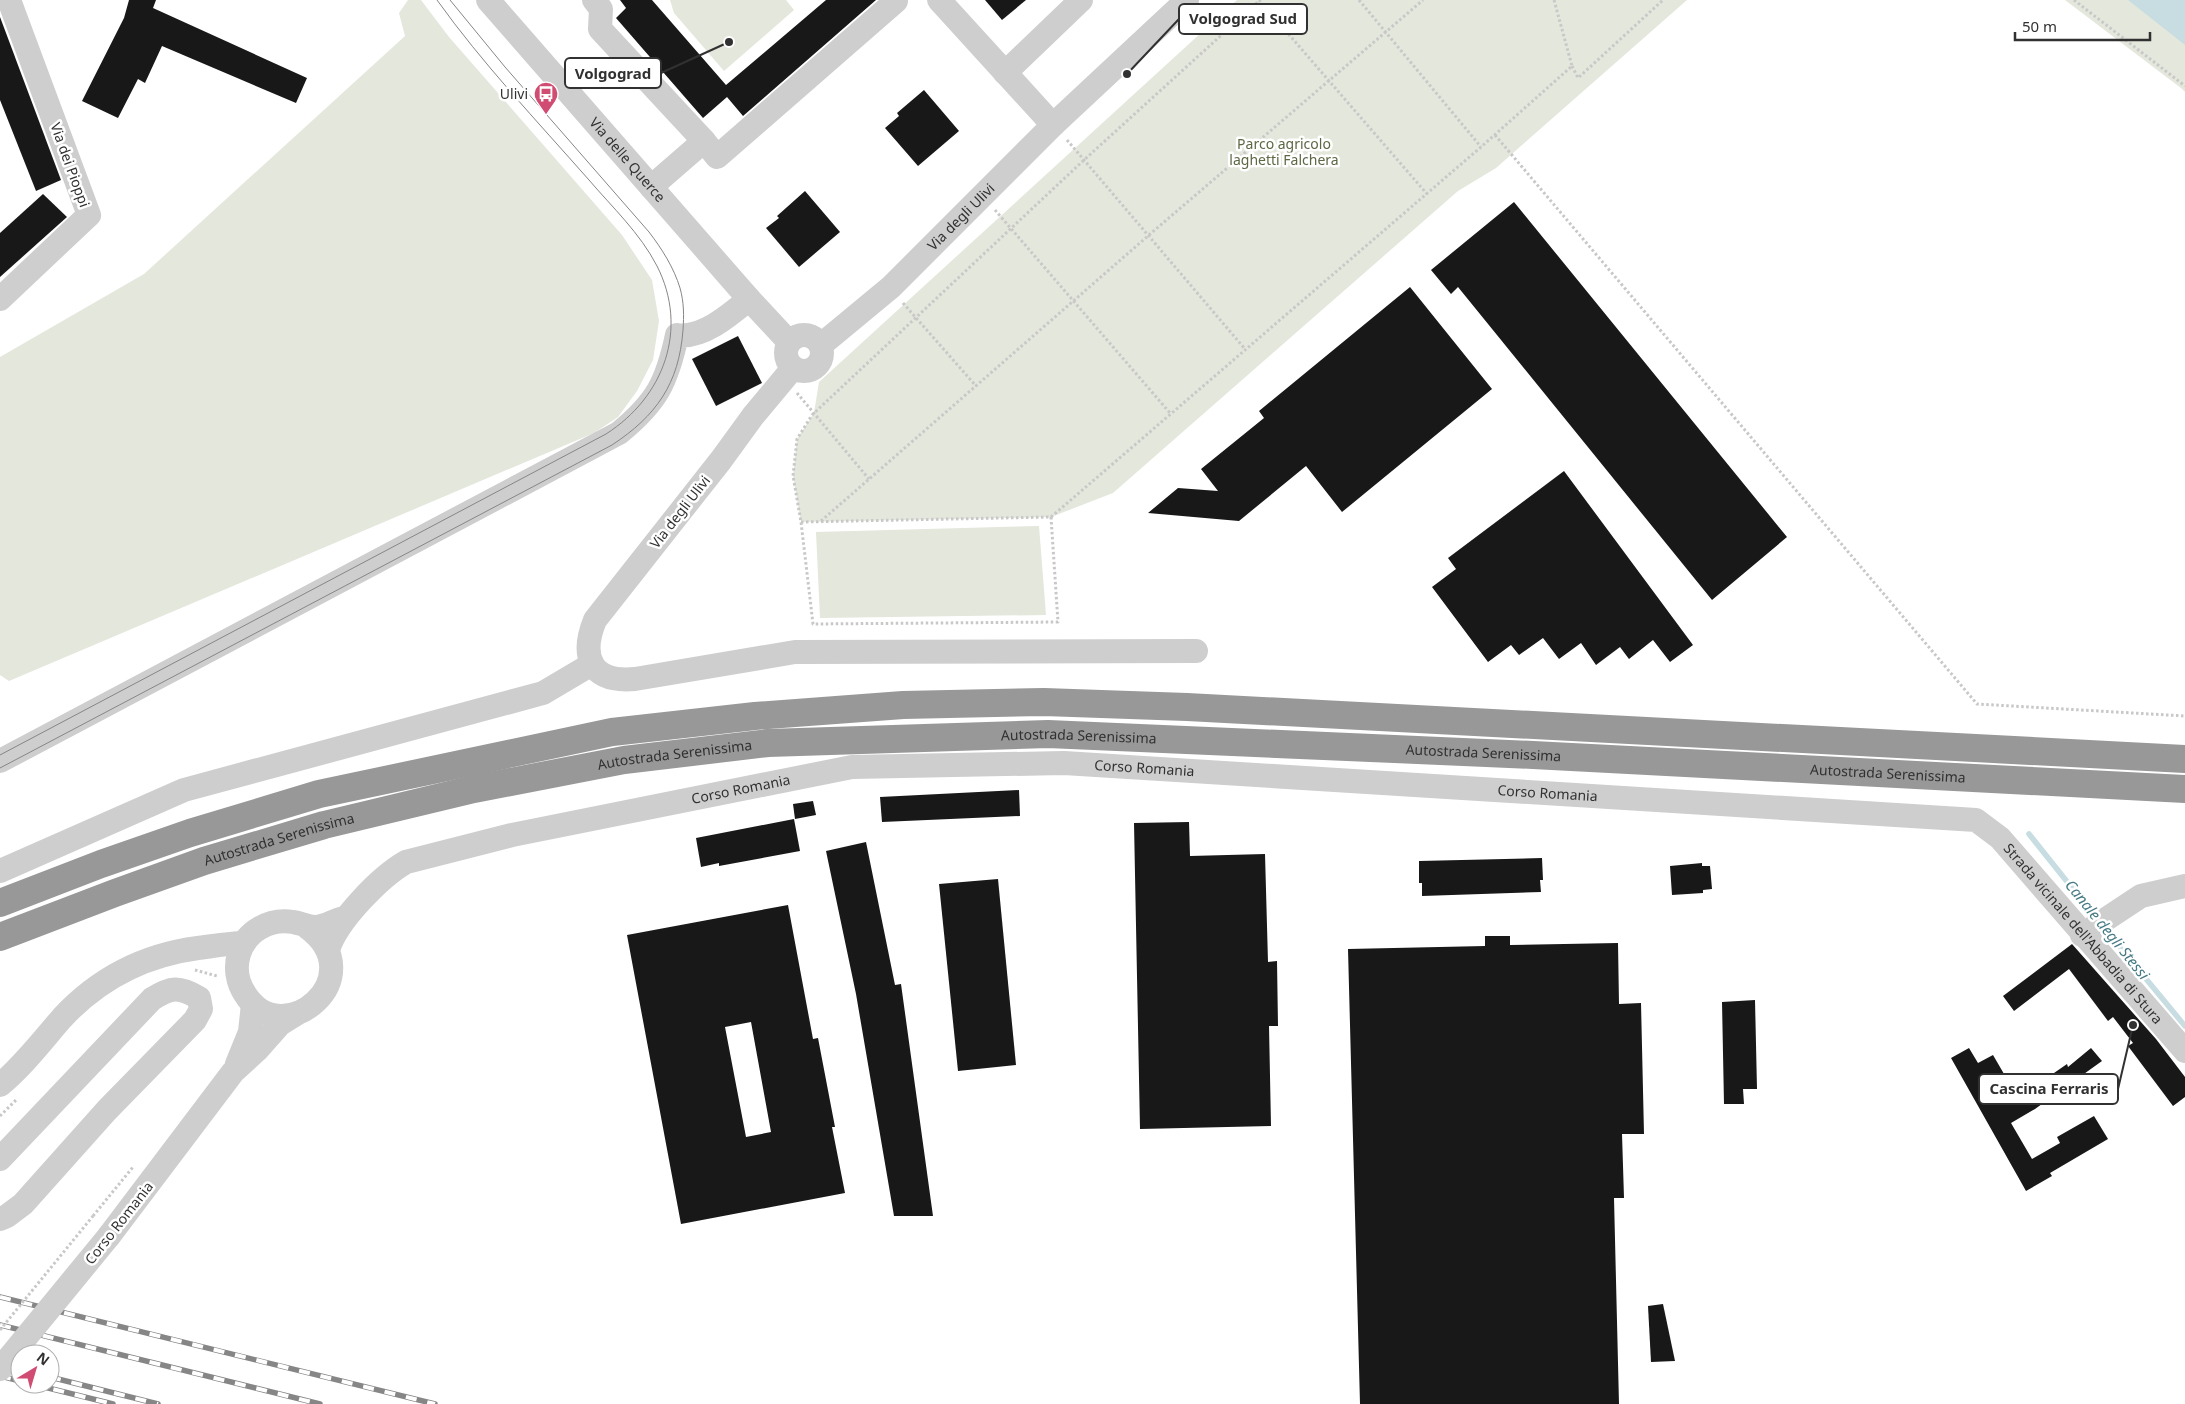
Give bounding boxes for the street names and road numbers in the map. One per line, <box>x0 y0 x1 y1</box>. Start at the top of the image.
street label: Via delle Querce <box>586 113 670 206</box>
street label: Via dei Pioppi <box>46 120 95 210</box>
street label: Via degli Ulivi <box>923 179 998 254</box>
street label: Via degli Ulivi <box>645 471 714 552</box>
street label: Autostrada Serenissima <box>1001 724 1157 748</box>
street label: Autostrada Serenissima <box>596 735 753 774</box>
street label: Autostrada Serenissima <box>1405 739 1562 765</box>
street label: Corso Romania <box>1094 755 1195 780</box>
street label: Autostrada Serenissima <box>1810 759 1966 787</box>
street label: Corso Romania <box>690 770 792 808</box>
street label: Corso Romania <box>1497 780 1598 805</box>
street label: Autostrada Serenissima <box>202 808 356 870</box>
street label: Strada vicinale dell'Abbadia di Stura <box>2000 839 2167 1028</box>
street label: Corso Romania <box>80 1177 157 1268</box>

